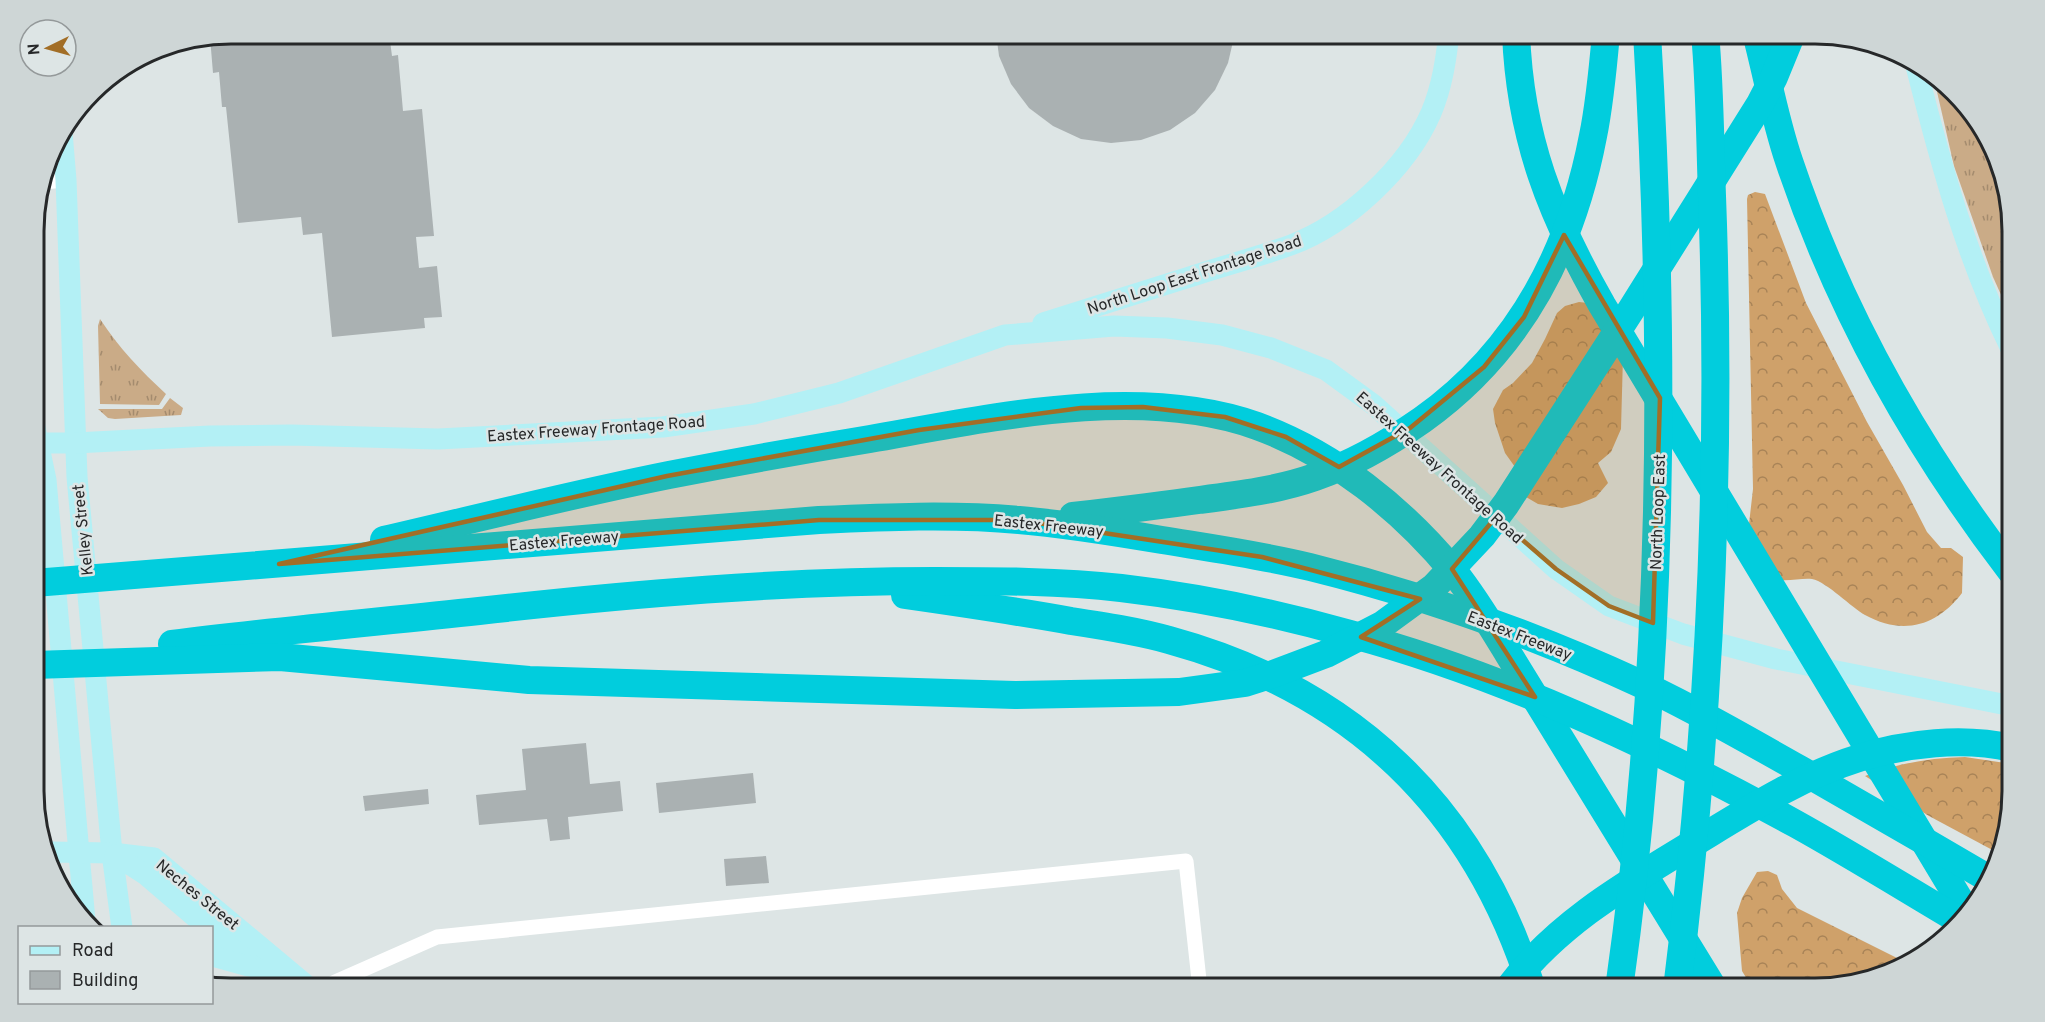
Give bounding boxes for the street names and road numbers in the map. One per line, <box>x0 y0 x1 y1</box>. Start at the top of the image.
street label: North Loop East Frontage Road <box>1085 232 1304 320</box>
street label: Eastex Freeway Frontage Road <box>1351 388 1526 549</box>
street label: Eastex Freeway Frontage Road <box>487 412 706 448</box>
street label: North Loop East <box>1647 454 1671 571</box>
street label: Kelley Street <box>69 483 99 576</box>
street label: Eastex Freeway <box>993 511 1105 543</box>
street label: Eastex Freeway <box>508 527 620 557</box>
street label: Eastex Freeway <box>1464 608 1574 666</box>
street label: Neches Street <box>151 856 242 935</box>

